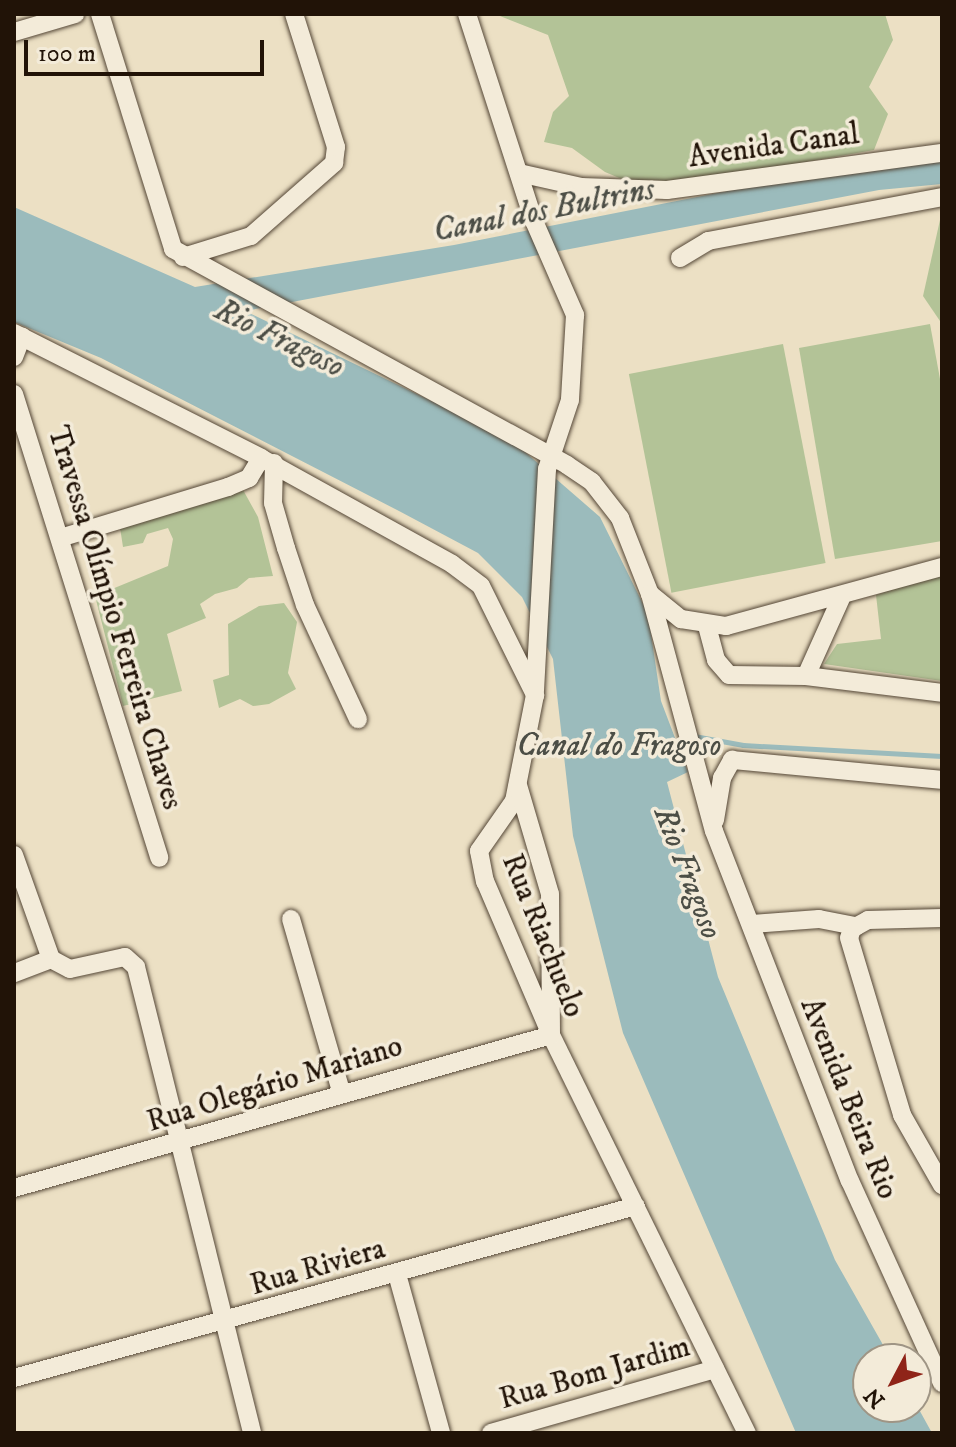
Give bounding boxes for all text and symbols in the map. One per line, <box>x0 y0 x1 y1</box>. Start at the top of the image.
scale bar <box>28 24 268 74</box>
text: 100 m <box>38 39 96 69</box>
street label: Avenida Canal <box>686 117 862 177</box>
water label: Canal dos Bultrins <box>430 171 658 251</box>
water label: Rio Fragoso <box>208 291 350 387</box>
street label: Travessa Olímpio Ferreira Chaves <box>38 422 190 814</box>
water label: Canal do Fragoso <box>516 727 722 765</box>
water label: Rio Fragoso <box>644 801 730 945</box>
street label: Rua Riachuelo <box>493 849 591 1023</box>
street label: Avenida Beira Rio <box>791 993 905 1205</box>
street label: Rua Olegário Mariano <box>143 1029 407 1141</box>
street label: Rua Riviera <box>246 1232 390 1304</box>
street label: Rua Bom Jardim <box>496 1330 694 1418</box>
north arrow <box>852 1343 932 1423</box>
text: N <box>859 1382 891 1413</box>

